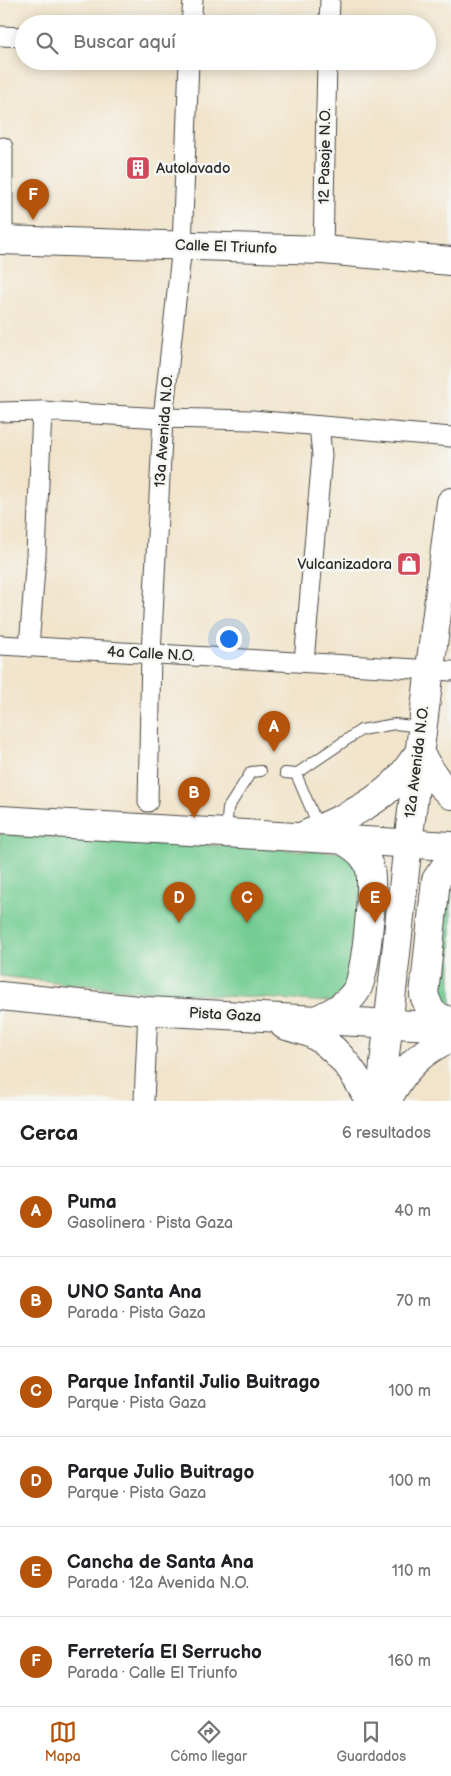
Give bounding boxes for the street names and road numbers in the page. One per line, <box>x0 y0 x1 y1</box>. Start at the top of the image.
street label: 12 Pasaje N.O. <box>315 108 335 204</box>
street label: Calle El Triunfo <box>175 236 277 258</box>
street label: 13a Avenida N.O. <box>151 374 177 488</box>
street label: 4a Calle N.O. <box>107 642 196 666</box>
street label: 12a Avenida N.O. <box>401 705 433 819</box>
street label: Pista Gaza <box>188 1004 262 1026</box>

